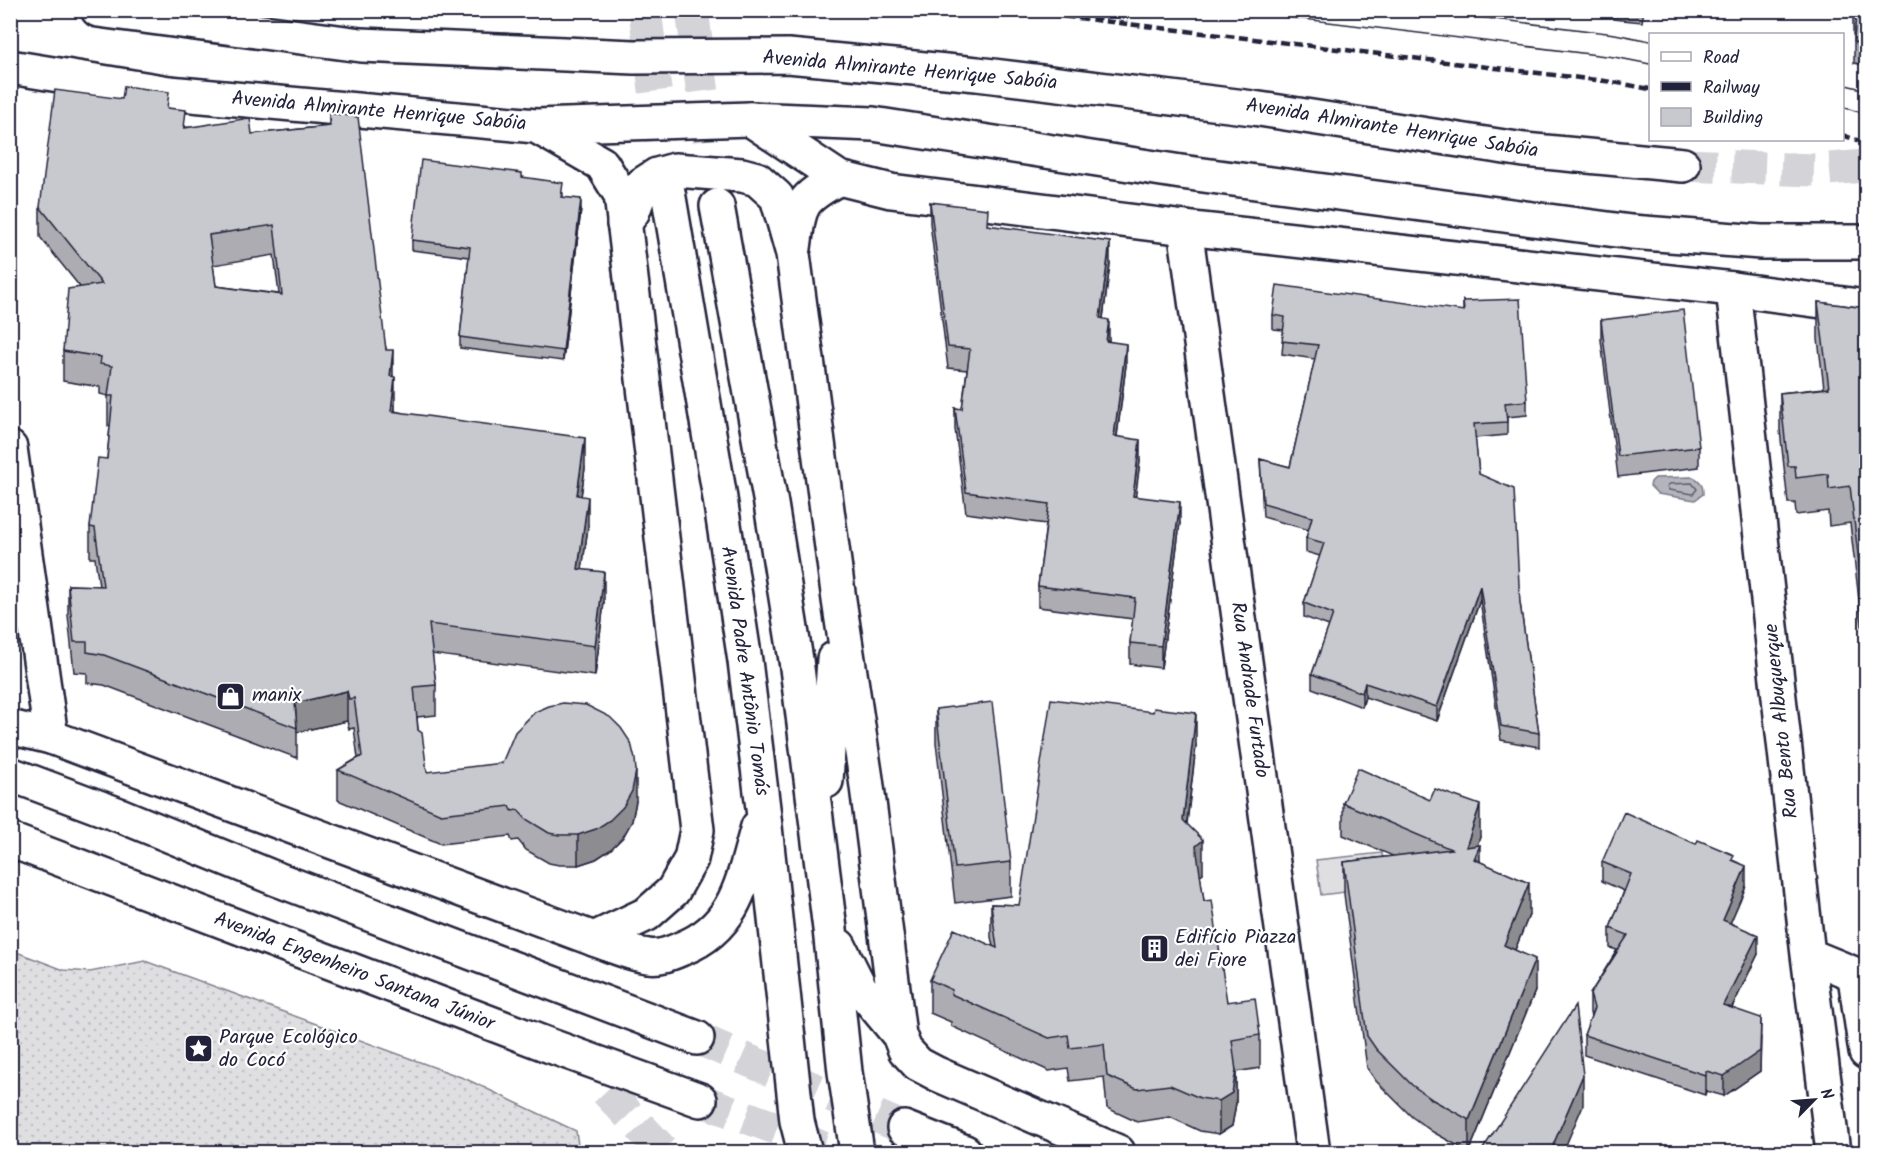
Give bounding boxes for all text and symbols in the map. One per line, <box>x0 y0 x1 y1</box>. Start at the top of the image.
legend <box>1649 33 1844 141</box>
street label: Avenida Almirante Henrique Sabóia <box>761 42 1059 100</box>
text: Road <box>1703 44 1740 73</box>
text: Railway <box>1703 74 1760 103</box>
street label: Avenida Almirante Henrique Sabóia <box>230 83 528 141</box>
street label: Avenida Almirante Henrique Sabóia <box>1243 90 1541 168</box>
text: Building <box>1703 104 1763 133</box>
street label: Avenida Padre Antônio Tomás <box>711 544 777 798</box>
street label: Rua Andrade Furtado <box>1221 600 1277 780</box>
street label: Rua Bento Albuquerque <box>1756 622 1808 820</box>
shop icon: manix <box>215 680 247 712</box>
place label: manix <box>252 680 302 712</box>
street label: Avenida Engenheiro Santana Júnior <box>209 904 500 1041</box>
place label: Edifício Piazza dei Fiore <box>1175 922 1296 977</box>
building icon: Edifício Piazza dei Fiore <box>1138 933 1170 965</box>
place label: Parque Ecológico do Cocó <box>219 1022 358 1077</box>
place icon: Parque Ecológico do Cocó <box>182 1033 214 1065</box>
north arrow <box>1784 1070 1844 1130</box>
text: N <box>1813 1084 1840 1104</box>

